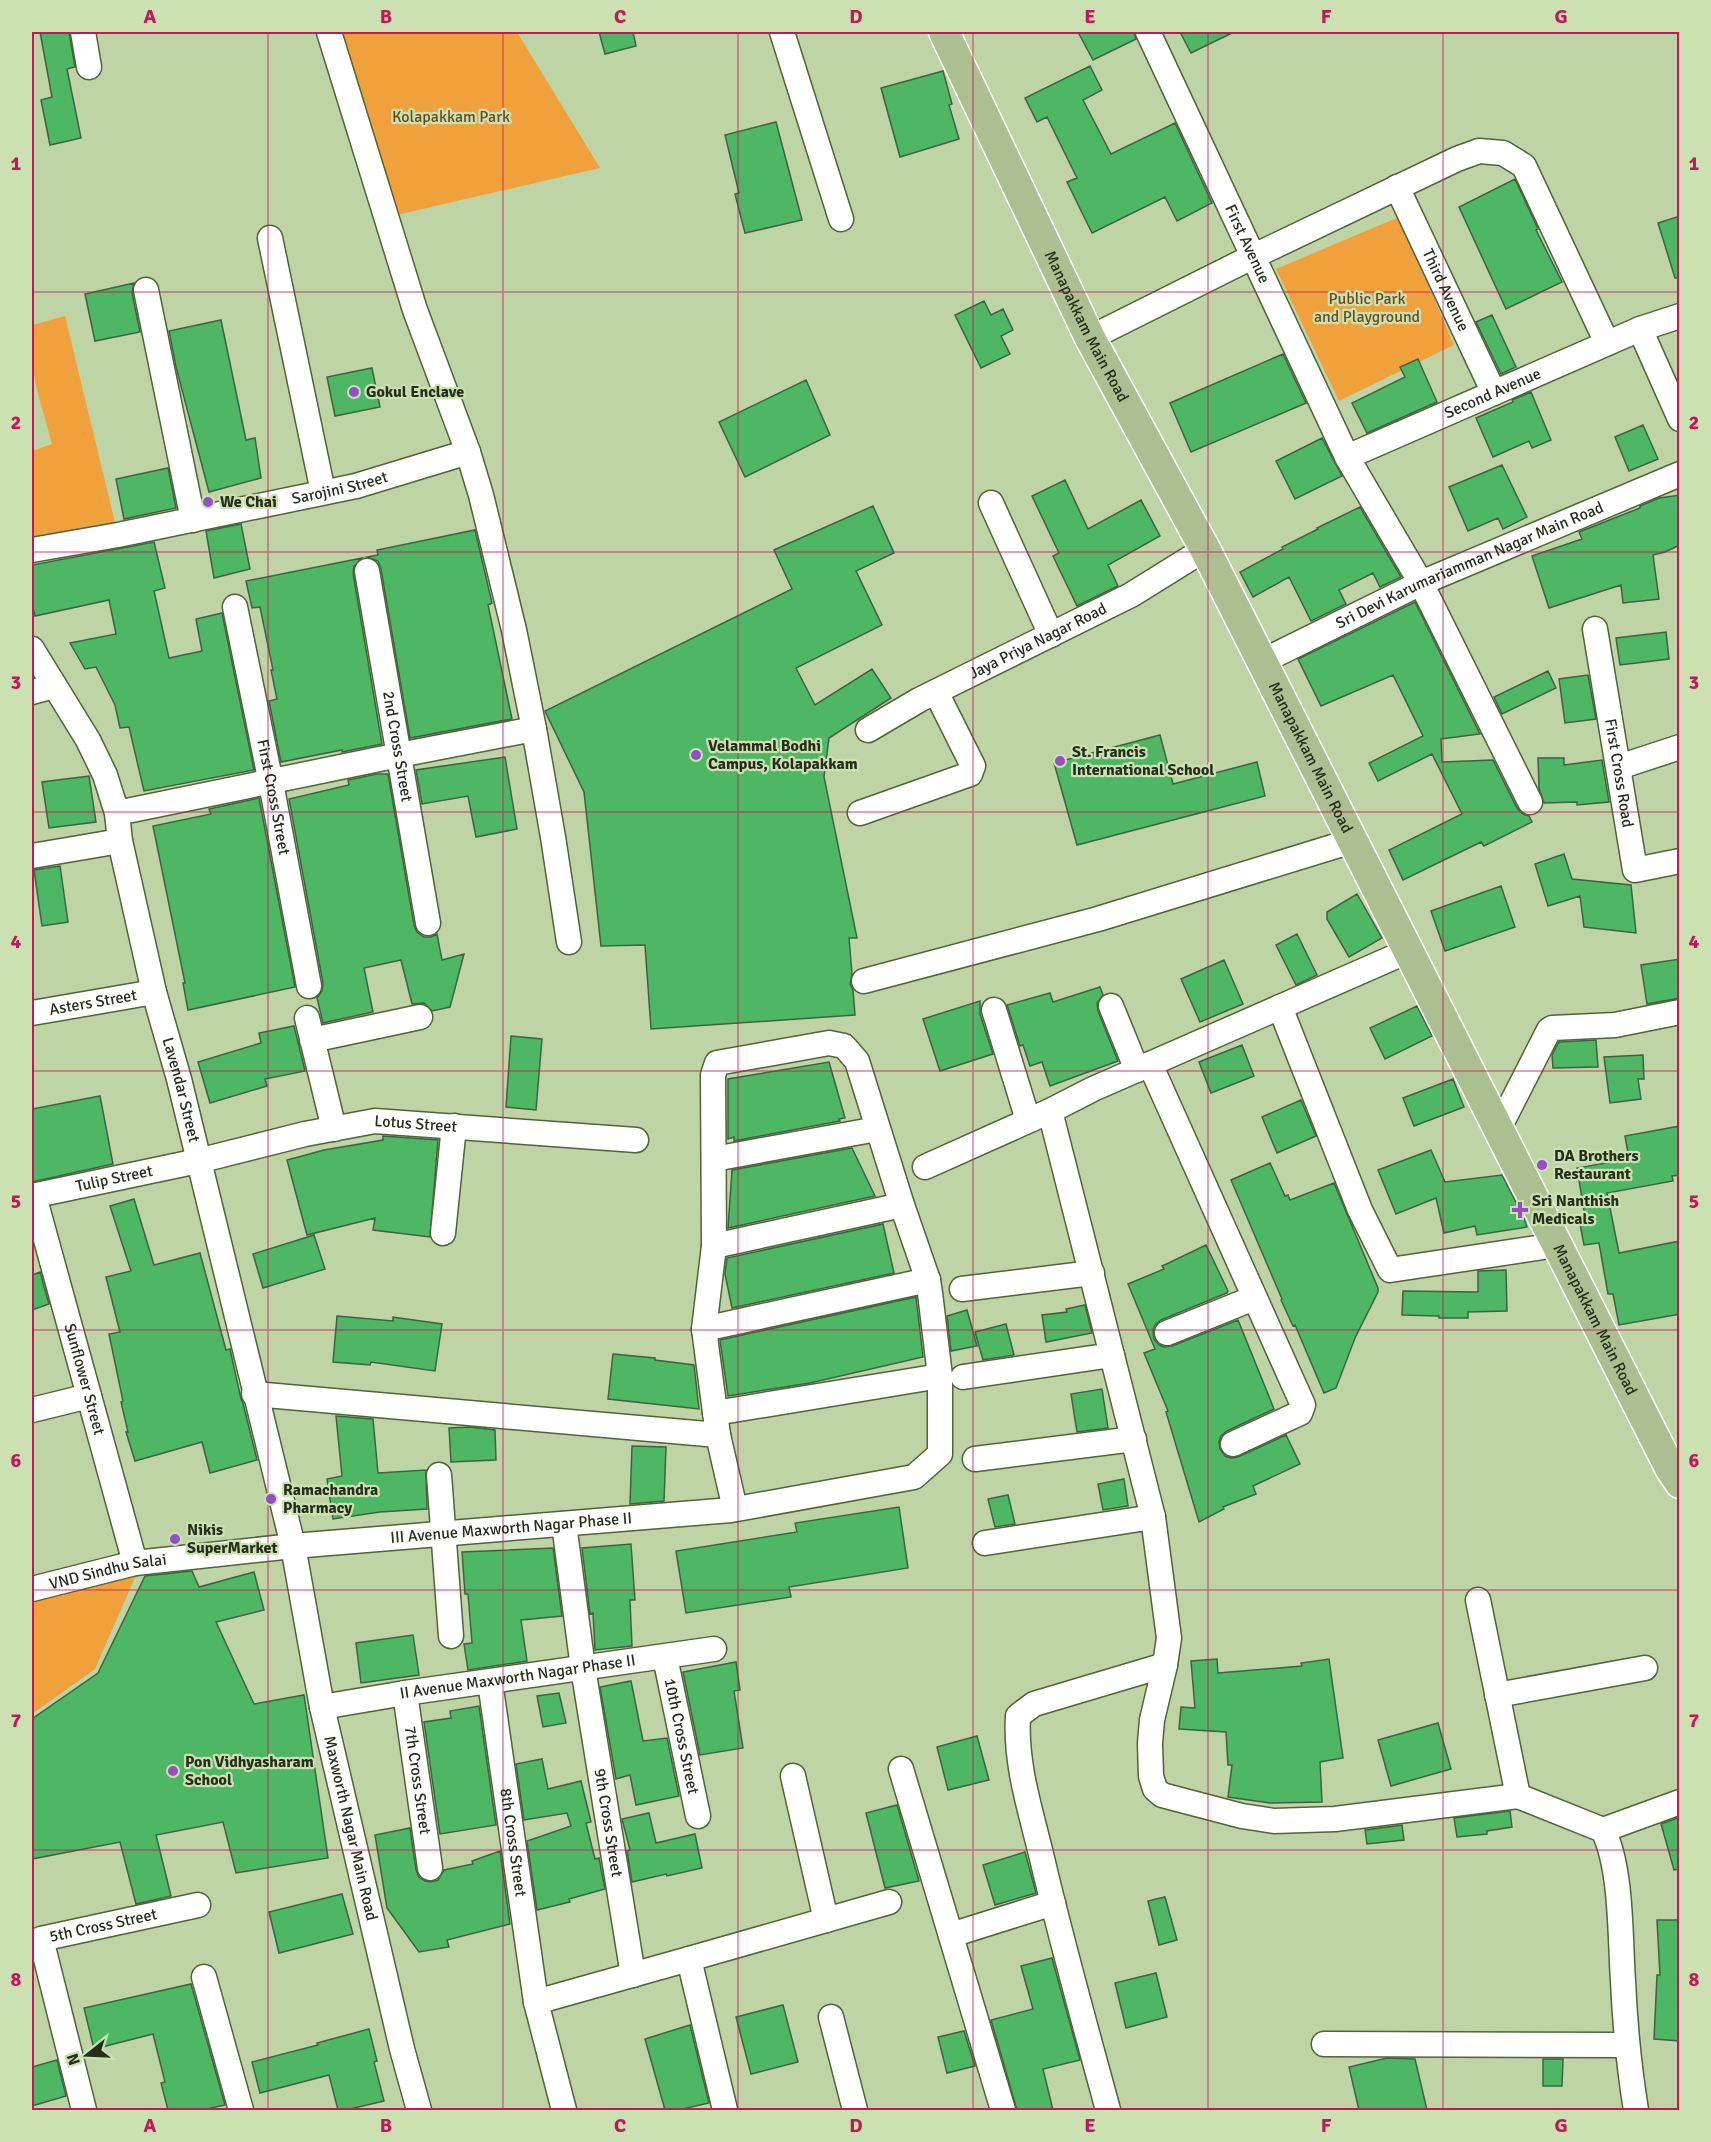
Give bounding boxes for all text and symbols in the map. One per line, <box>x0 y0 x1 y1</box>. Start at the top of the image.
text: A <box>144 4 157 29</box>
text: B <box>380 4 392 29</box>
text: C <box>614 4 626 29</box>
text: D <box>849 4 863 29</box>
text: E <box>1084 4 1096 29</box>
text: F <box>1321 4 1332 29</box>
text: G <box>1554 4 1568 29</box>
park label: Kolapakkam Park <box>392 107 510 127</box>
text: 1 <box>11 151 22 176</box>
text: 1 <box>1689 151 1700 176</box>
street label: First Avenue <box>1220 201 1274 287</box>
street label: Third Avenue <box>1418 246 1474 335</box>
street label: Manapakkam Main Road <box>1040 247 1133 406</box>
park label: Public Park and Playground <box>1314 289 1420 327</box>
street label: Second Avenue <box>1441 363 1544 423</box>
place label: Gokul Enclave <box>366 382 464 402</box>
marker: Gokul Enclave <box>347 385 361 399</box>
text: 2 <box>11 410 21 435</box>
text: 2 <box>1689 410 1699 435</box>
street label: Sarojini Street <box>290 467 391 509</box>
place label: We Chai <box>220 492 277 512</box>
marker: We Chai <box>201 495 215 509</box>
street label: Sri Devi Karumariamman Nagar Main Road <box>1332 497 1606 634</box>
street label: Jaya Priya Nagar Road <box>966 599 1110 684</box>
text: 3 <box>11 670 21 695</box>
text: 3 <box>1689 670 1699 695</box>
street label: Manapakkam Main Road <box>1264 678 1357 836</box>
street label: 2nd Cross Street <box>378 689 417 804</box>
street label: First Cross Road <box>1600 717 1638 829</box>
place label: Velammal Bodhi Campus, Kolapakkam <box>708 736 858 774</box>
street label: First Cross Street <box>252 737 294 857</box>
place label: St. Francis International School <box>1072 742 1214 780</box>
marker: Velammal Bodhi Campus, Kolapakkam <box>689 748 703 762</box>
marker: St. Francis International School <box>1053 754 1067 768</box>
text: 4 <box>11 929 22 954</box>
text: 4 <box>1689 929 1700 954</box>
street label: Asters Street <box>48 985 139 1020</box>
street label: Lavendar Street <box>158 1035 204 1145</box>
street label: Lotus Street <box>374 1111 458 1137</box>
place label: DA Brothers Restaurant <box>1554 1146 1639 1184</box>
marker: DA Brothers Restaurant <box>1535 1158 1549 1172</box>
street label: Tulip Street <box>74 1161 155 1197</box>
text: 5 <box>11 1189 21 1214</box>
text: 5 <box>1689 1189 1699 1214</box>
place label: Sri Nanthish Medicals <box>1532 1191 1619 1229</box>
marker: Sri Nanthish Medicals <box>1513 1203 1527 1217</box>
street label: Manapakkam Main Road <box>1548 1241 1642 1399</box>
street label: Sunflower Street <box>60 1321 109 1438</box>
text: 6 <box>11 1448 22 1473</box>
text: 6 <box>1689 1448 1700 1473</box>
place label: Ramachandra Pharmacy <box>283 1480 378 1518</box>
marker: Ramachandra Pharmacy <box>264 1492 278 1506</box>
street label: III Avenue Maxworth Nagar Phase II <box>389 1508 633 1548</box>
place label: Nikis SuperMarket <box>187 1520 278 1558</box>
marker: Nikis SuperMarket <box>168 1532 182 1546</box>
street label: VND Sindhu Salai <box>47 1550 168 1594</box>
street label: II Avenue Maxworth Nagar Phase II <box>398 1650 637 1704</box>
street label: 10th Cross Street <box>660 1677 703 1797</box>
text: 7 <box>11 1708 22 1733</box>
text: 7 <box>1689 1708 1700 1733</box>
street label: 7th Cross Street <box>400 1725 435 1836</box>
street label: Maxworth Nagar Main Road <box>319 1734 382 1923</box>
place label: Pon Vidhyasharam School <box>185 1752 314 1790</box>
marker: Pon Vidhyasharam School <box>166 1764 180 1778</box>
street label: 9th Cross Street <box>590 1767 627 1879</box>
street label: 8th Cross Street <box>495 1787 531 1898</box>
street label: 5th Cross Street <box>48 1904 159 1947</box>
text: 8 <box>11 1967 22 1992</box>
text: 8 <box>1689 1967 1700 1992</box>
north arrow <box>57 2025 117 2085</box>
text: N <box>62 2051 85 2068</box>
text: A <box>144 2113 157 2138</box>
text: B <box>380 2113 392 2138</box>
text: C <box>614 2113 626 2138</box>
text: D <box>849 2113 863 2138</box>
text: E <box>1084 2113 1096 2138</box>
text: F <box>1321 2113 1332 2138</box>
text: G <box>1554 2113 1568 2138</box>

